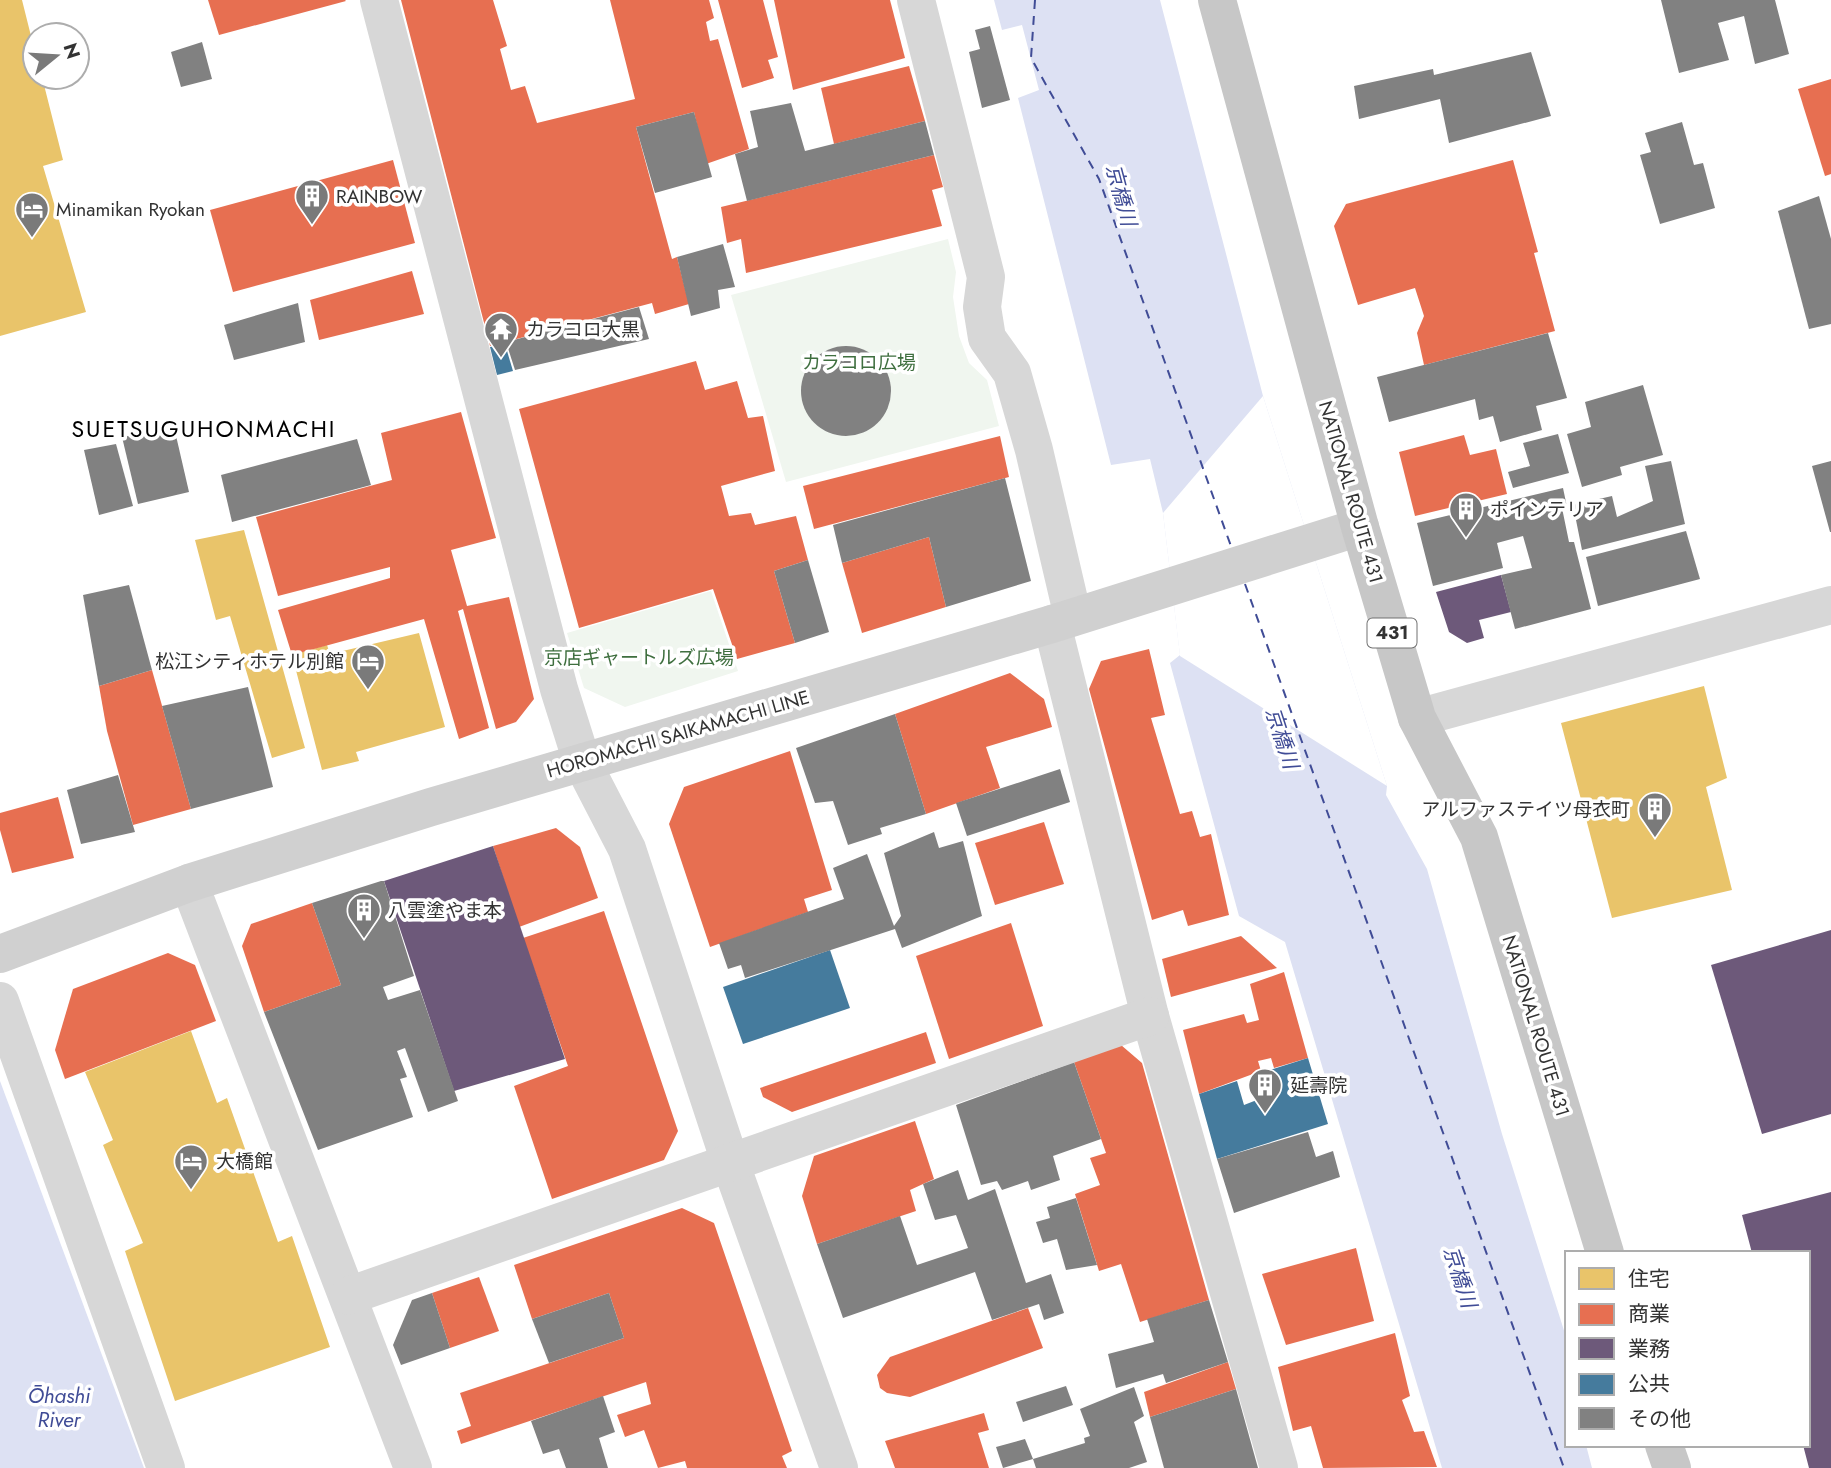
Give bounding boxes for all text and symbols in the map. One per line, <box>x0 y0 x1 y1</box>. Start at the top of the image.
north arrow <box>21 21 91 91</box>
text: N <box>57 40 87 62</box>
water label: 京橋川 <box>1098 161 1144 231</box>
building icon: RAINBOW <box>293 177 331 226</box>
place label: RAINBOW <box>336 183 423 210</box>
hotel icon: Minamikan Ryokan <box>13 190 51 239</box>
place label: Minamikan Ryokan <box>56 196 205 223</box>
temple icon: カラコロ大黒 <box>482 310 520 359</box>
place label: カラコロ大黒 <box>526 316 640 343</box>
park label: カラコロ広場 <box>802 349 916 376</box>
street label: NATIONAL ROUTE 431 <box>1312 398 1390 586</box>
district label: SUETSUGUHONMACHI <box>72 412 336 446</box>
building icon: ポインテリア <box>1447 490 1485 539</box>
place label: ポインテリア <box>1490 496 1604 523</box>
road number: 431 <box>1368 618 1416 648</box>
hotel icon: 松江シティホテル別館 <box>349 642 387 691</box>
park label: 京店ギャートルズ広場 <box>544 644 734 671</box>
place label: 松江シティホテル別館 <box>155 648 344 675</box>
street label: HOROMACHI SAIKAMACHI LINE <box>543 684 813 784</box>
water label: 京橋川 <box>1258 703 1307 774</box>
building icon: アルファステイツ母衣町 <box>1636 790 1674 839</box>
place label: アルファステイツ母衣町 <box>1421 796 1630 823</box>
building icon: 八雲塗やま本 <box>345 891 383 940</box>
place label: 八雲塗やま本 <box>388 897 502 924</box>
street label: NATIONAL ROUTE 431 <box>1496 932 1576 1120</box>
building icon: 延壽院 <box>1246 1066 1284 1115</box>
place label: 延壽院 <box>1290 1072 1347 1099</box>
hotel icon: 大橋館 <box>172 1142 210 1191</box>
place label: 大橋館 <box>216 1148 273 1175</box>
water label: 京橋川 <box>1436 1242 1485 1313</box>
legend <box>1565 1251 1810 1447</box>
text: 住宅 <box>1628 1264 1670 1294</box>
text: 商業 <box>1628 1299 1670 1329</box>
text: 業務 <box>1628 1334 1670 1364</box>
text: 公共 <box>1628 1369 1670 1399</box>
water label: Ōhashi River <box>28 1381 91 1435</box>
text: その他 <box>1628 1404 1691 1434</box>

